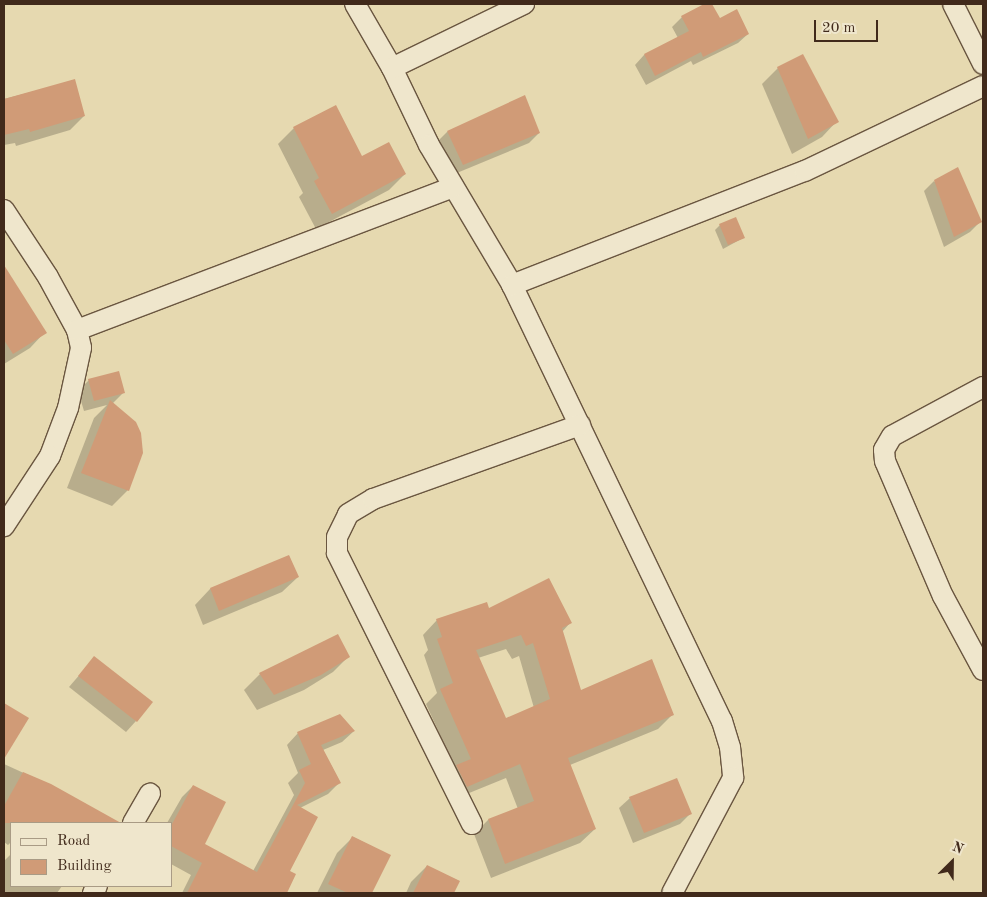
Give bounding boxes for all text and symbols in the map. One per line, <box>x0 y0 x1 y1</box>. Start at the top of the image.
scale bar <box>817 10 881 42</box>
text: 20 m <box>822 21 856 36</box>
legend <box>10 822 172 887</box>
text: Road <box>57 834 90 849</box>
north arrow <box>927 837 977 887</box>
text: N <box>950 840 966 857</box>
text: Building <box>57 859 112 874</box>

